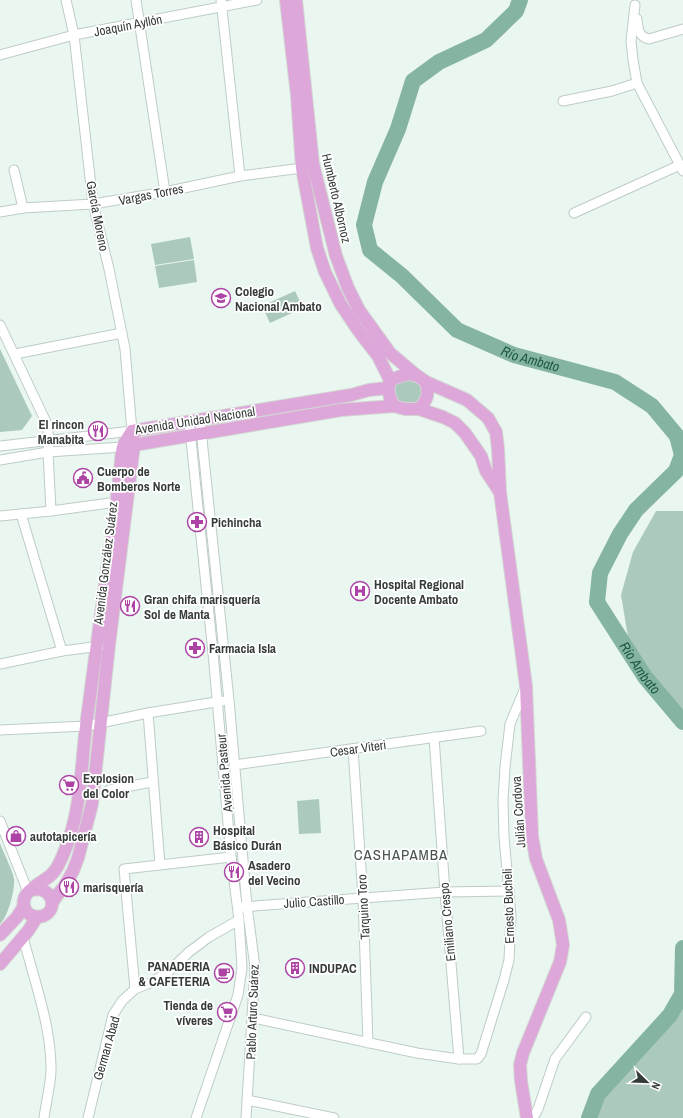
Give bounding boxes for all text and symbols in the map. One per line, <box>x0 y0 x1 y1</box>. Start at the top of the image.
street label: Joaquín Ayllón <box>93 11 164 40</box>
street label: Humberto Albornoz <box>318 152 355 244</box>
street label: García Moreno <box>82 180 113 253</box>
street label: Vargas Torres <box>117 180 185 209</box>
place label: Colegio Nacional Ambato <box>235 283 322 315</box>
school or university icon: Colegio Nacional Ambato <box>210 287 232 309</box>
water label: Río Ambato <box>498 341 561 376</box>
street label: Avenida Unidad Nacional <box>133 403 256 439</box>
place label: El rincon Manabita <box>38 416 84 448</box>
restaurant icon: El rincon Manabita <box>87 420 109 442</box>
place label: Cuerpo de Bomberos Norte <box>97 463 181 495</box>
public building icon: Cuerpo de Bomberos Norte <box>72 467 94 489</box>
street label: Avenida González Suárez <box>89 501 121 626</box>
pharmacy icon: Pichincha <box>186 511 208 533</box>
place label: Pichincha <box>211 514 261 531</box>
place label: Hospital Regional Docente Ambato <box>374 576 464 608</box>
hospital icon: Hospital Regional Docente Ambato <box>349 580 371 602</box>
place label: Gran chifa marisquería Sol de Manta <box>144 591 260 623</box>
restaurant icon: Gran chifa marisquería Sol de Manta <box>119 595 141 617</box>
pharmacy icon: Farmacia Isla <box>184 637 206 659</box>
water label: Río Ambato <box>616 638 664 698</box>
place label: Farmacia Isla <box>209 640 276 657</box>
street label: Avenida Pasteur <box>213 733 236 814</box>
street label: Cesar Viteri <box>329 736 387 761</box>
place label: Explosion del Color <box>83 770 134 802</box>
supermarket icon: Explosion del Color <box>58 774 80 796</box>
street label: Julián Cordova <box>508 776 529 848</box>
place label: Hospital Básico Durán <box>213 822 282 854</box>
shop icon: autotapicería <box>5 825 27 847</box>
building icon: Hospital Básico Durán <box>188 826 210 848</box>
place label: autotapicería <box>30 828 96 845</box>
district label: CASHAPAMBA <box>354 844 448 865</box>
place label: Asadero del Vecino <box>248 857 301 889</box>
restaurant icon: Asadero del Vecino <box>223 861 245 883</box>
street label: Ernesto Bucheli <box>499 868 518 944</box>
street label: Tarquino Toro <box>353 874 374 940</box>
restaurant icon: marisquería <box>58 876 80 898</box>
place label: marisquería <box>83 879 144 896</box>
street label: Emiliano Crespo <box>436 882 459 962</box>
street label: Julio Castillo <box>283 891 345 912</box>
building icon: INDUPAC <box>284 957 306 979</box>
place label: PANADERIA & CAFETERIA <box>138 958 210 990</box>
place label: INDUPAC <box>309 960 357 977</box>
cafe icon: PANADERIA & CAFETERIA <box>213 962 235 984</box>
street label: Pablo Arturo Suárez <box>242 964 263 1060</box>
place label: Tienda de víveres <box>163 997 213 1029</box>
supermarket icon: Tienda de víveres <box>216 1001 238 1023</box>
street label: German Abad <box>89 1014 124 1082</box>
north arrow <box>627 1062 667 1102</box>
text: N <box>648 1080 664 1092</box>

